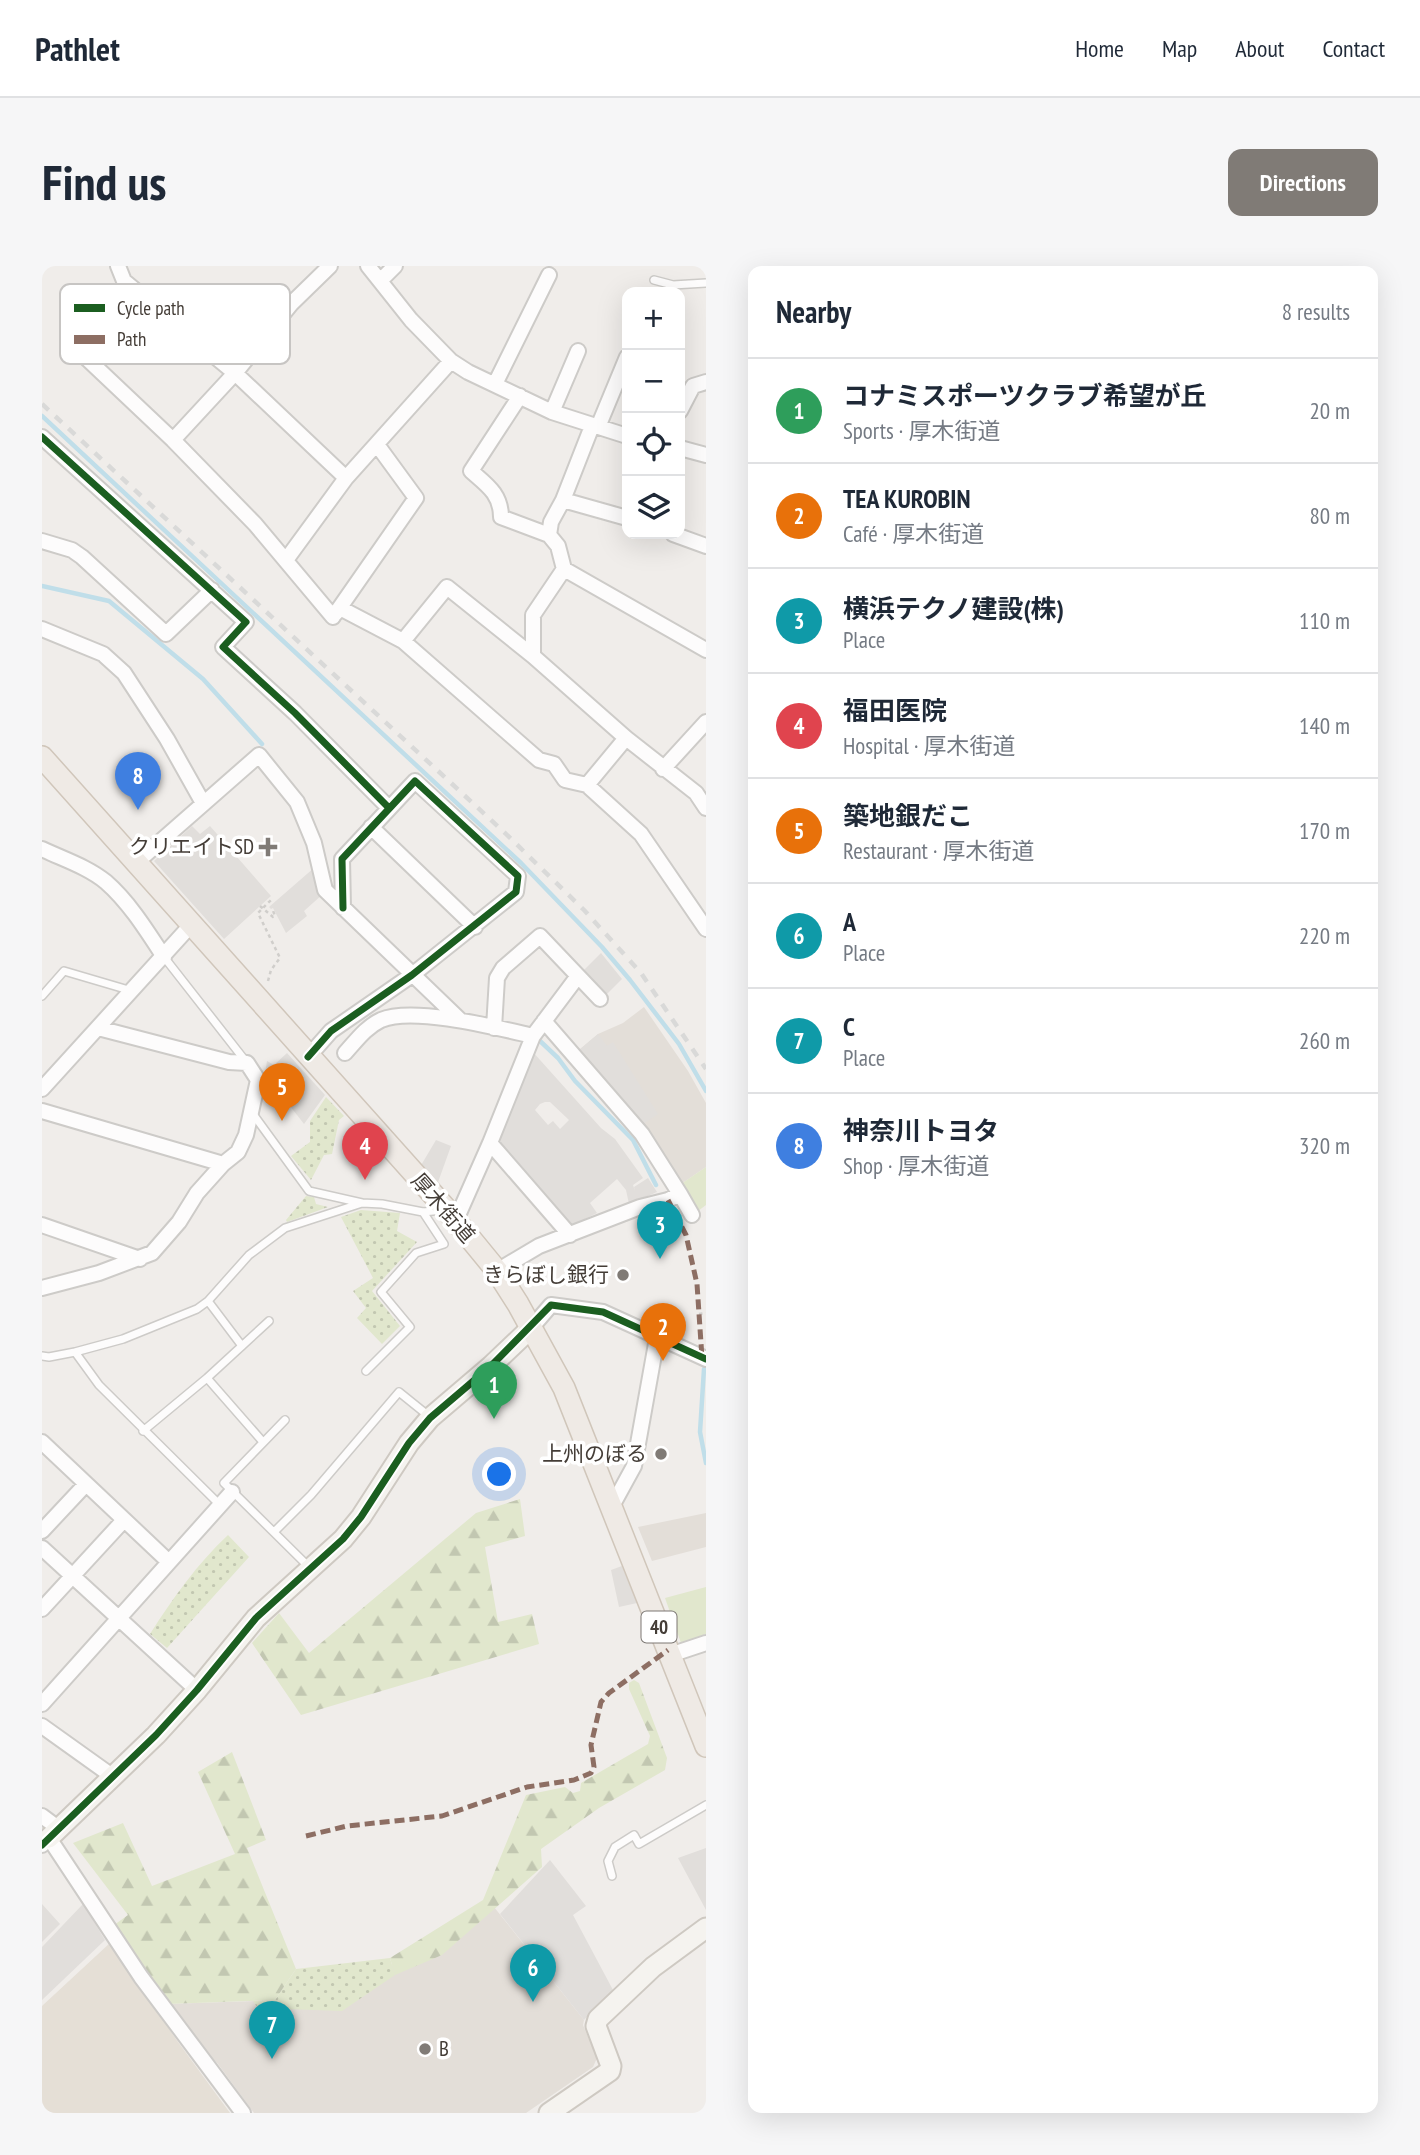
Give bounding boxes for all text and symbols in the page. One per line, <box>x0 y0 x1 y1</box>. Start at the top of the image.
text: Pathlet <box>35 27 120 70</box>
text: Home <box>1075 33 1124 64</box>
text: Map <box>1162 33 1197 64</box>
text: About <box>1235 33 1284 64</box>
text: Contact <box>1322 33 1385 64</box>
button: Directions <box>1228 149 1378 216</box>
text: Find us <box>42 150 166 214</box>
legend <box>60 284 290 364</box>
map controls <box>622 287 685 539</box>
button: + <box>622 287 685 350</box>
text: Nearby <box>776 292 851 331</box>
text: Cycle path <box>117 296 185 320</box>
text: 8 results <box>1282 297 1350 326</box>
text: Path <box>117 327 146 351</box>
button: − <box>622 350 685 413</box>
text: コナミスポーツクラブ希望が丘 <box>843 379 1206 412</box>
text: 1 <box>794 396 805 425</box>
text: 20 m <box>1309 396 1350 425</box>
button: locate <box>622 413 685 476</box>
text: Sports · 厚木街道 <box>843 416 1000 445</box>
button: layers <box>622 476 685 539</box>
text: TEA KUROBIN <box>843 482 971 515</box>
text: 2 <box>794 501 805 530</box>
text: 80 m <box>1309 501 1350 530</box>
text: Café · 厚木街道 <box>843 519 984 548</box>
text: 横浜テクノ建設(株) <box>843 592 1064 625</box>
text: 3 <box>794 606 805 635</box>
text: 110 m <box>1299 606 1350 635</box>
text: Place <box>843 625 885 654</box>
text: 福田医院 <box>843 694 947 727</box>
text: 4 <box>794 711 805 740</box>
text: 140 m <box>1299 711 1350 740</box>
text: Hospital · 厚木街道 <box>843 731 1016 760</box>
pin: 8 <box>115 752 161 810</box>
text: 築地銀だこ <box>843 799 973 832</box>
text: 5 <box>794 816 805 845</box>
text: 170 m <box>1299 816 1350 845</box>
place label: クリエイトSD <box>129 833 254 860</box>
text: Restaurant · 厚木街道 <box>843 836 1035 865</box>
marker: クリエイトSD <box>260 839 276 855</box>
text: A <box>843 905 856 938</box>
text: 6 <box>794 921 805 950</box>
text: 220 m <box>1299 921 1350 950</box>
text: Place <box>843 938 885 967</box>
text: C <box>843 1010 855 1043</box>
text: 7 <box>794 1026 805 1055</box>
text: 260 m <box>1299 1026 1350 1055</box>
text: Place <box>843 1043 885 1072</box>
pin: 5 <box>259 1063 305 1121</box>
text: 神奈川トヨタ <box>843 1114 999 1147</box>
pin: 4 <box>342 1122 388 1180</box>
text: 8 <box>794 1131 805 1160</box>
text: 320 m <box>1299 1131 1350 1160</box>
text: Shop · 厚木街道 <box>843 1151 990 1180</box>
street label: 厚木街道 <box>406 1167 481 1248</box>
pin: 3 <box>637 1201 683 1259</box>
place label: きらぼし銀行 <box>483 1261 609 1288</box>
marker: きらぼし銀行 <box>615 1267 631 1283</box>
pin: 2 <box>640 1303 686 1361</box>
pin: 1 <box>471 1361 517 1419</box>
place label: 上州のぼる <box>542 1440 647 1467</box>
marker: 上州のぼる <box>653 1446 669 1462</box>
your location <box>482 1457 516 1491</box>
road number: 40 <box>642 1611 676 1642</box>
pin: 6 <box>510 1944 556 2002</box>
pin: 7 <box>249 2001 295 2059</box>
place label: B <box>439 2035 449 2062</box>
marker: B <box>417 2041 433 2057</box>

